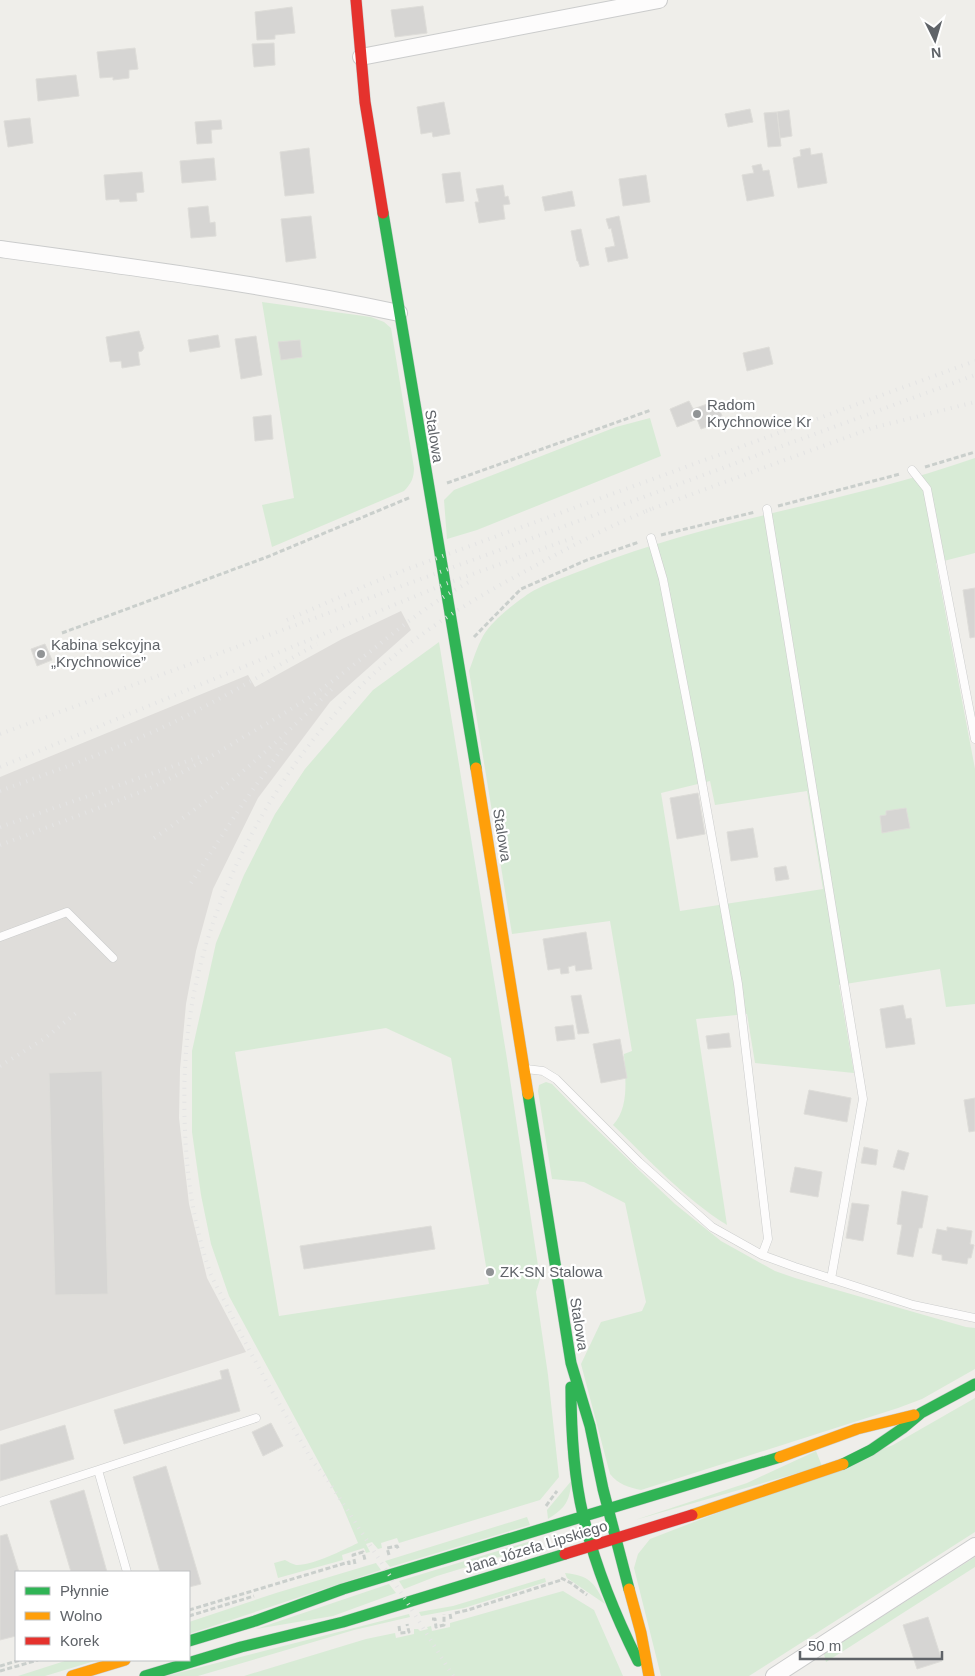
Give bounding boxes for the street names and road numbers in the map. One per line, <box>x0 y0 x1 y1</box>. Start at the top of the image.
street label: Stalowa <box>422 408 447 464</box>
street label: Stalowa <box>490 807 515 863</box>
street label: Stalowa <box>567 1296 592 1352</box>
street label: Jana Józefa Lipskiego <box>462 1517 609 1576</box>

